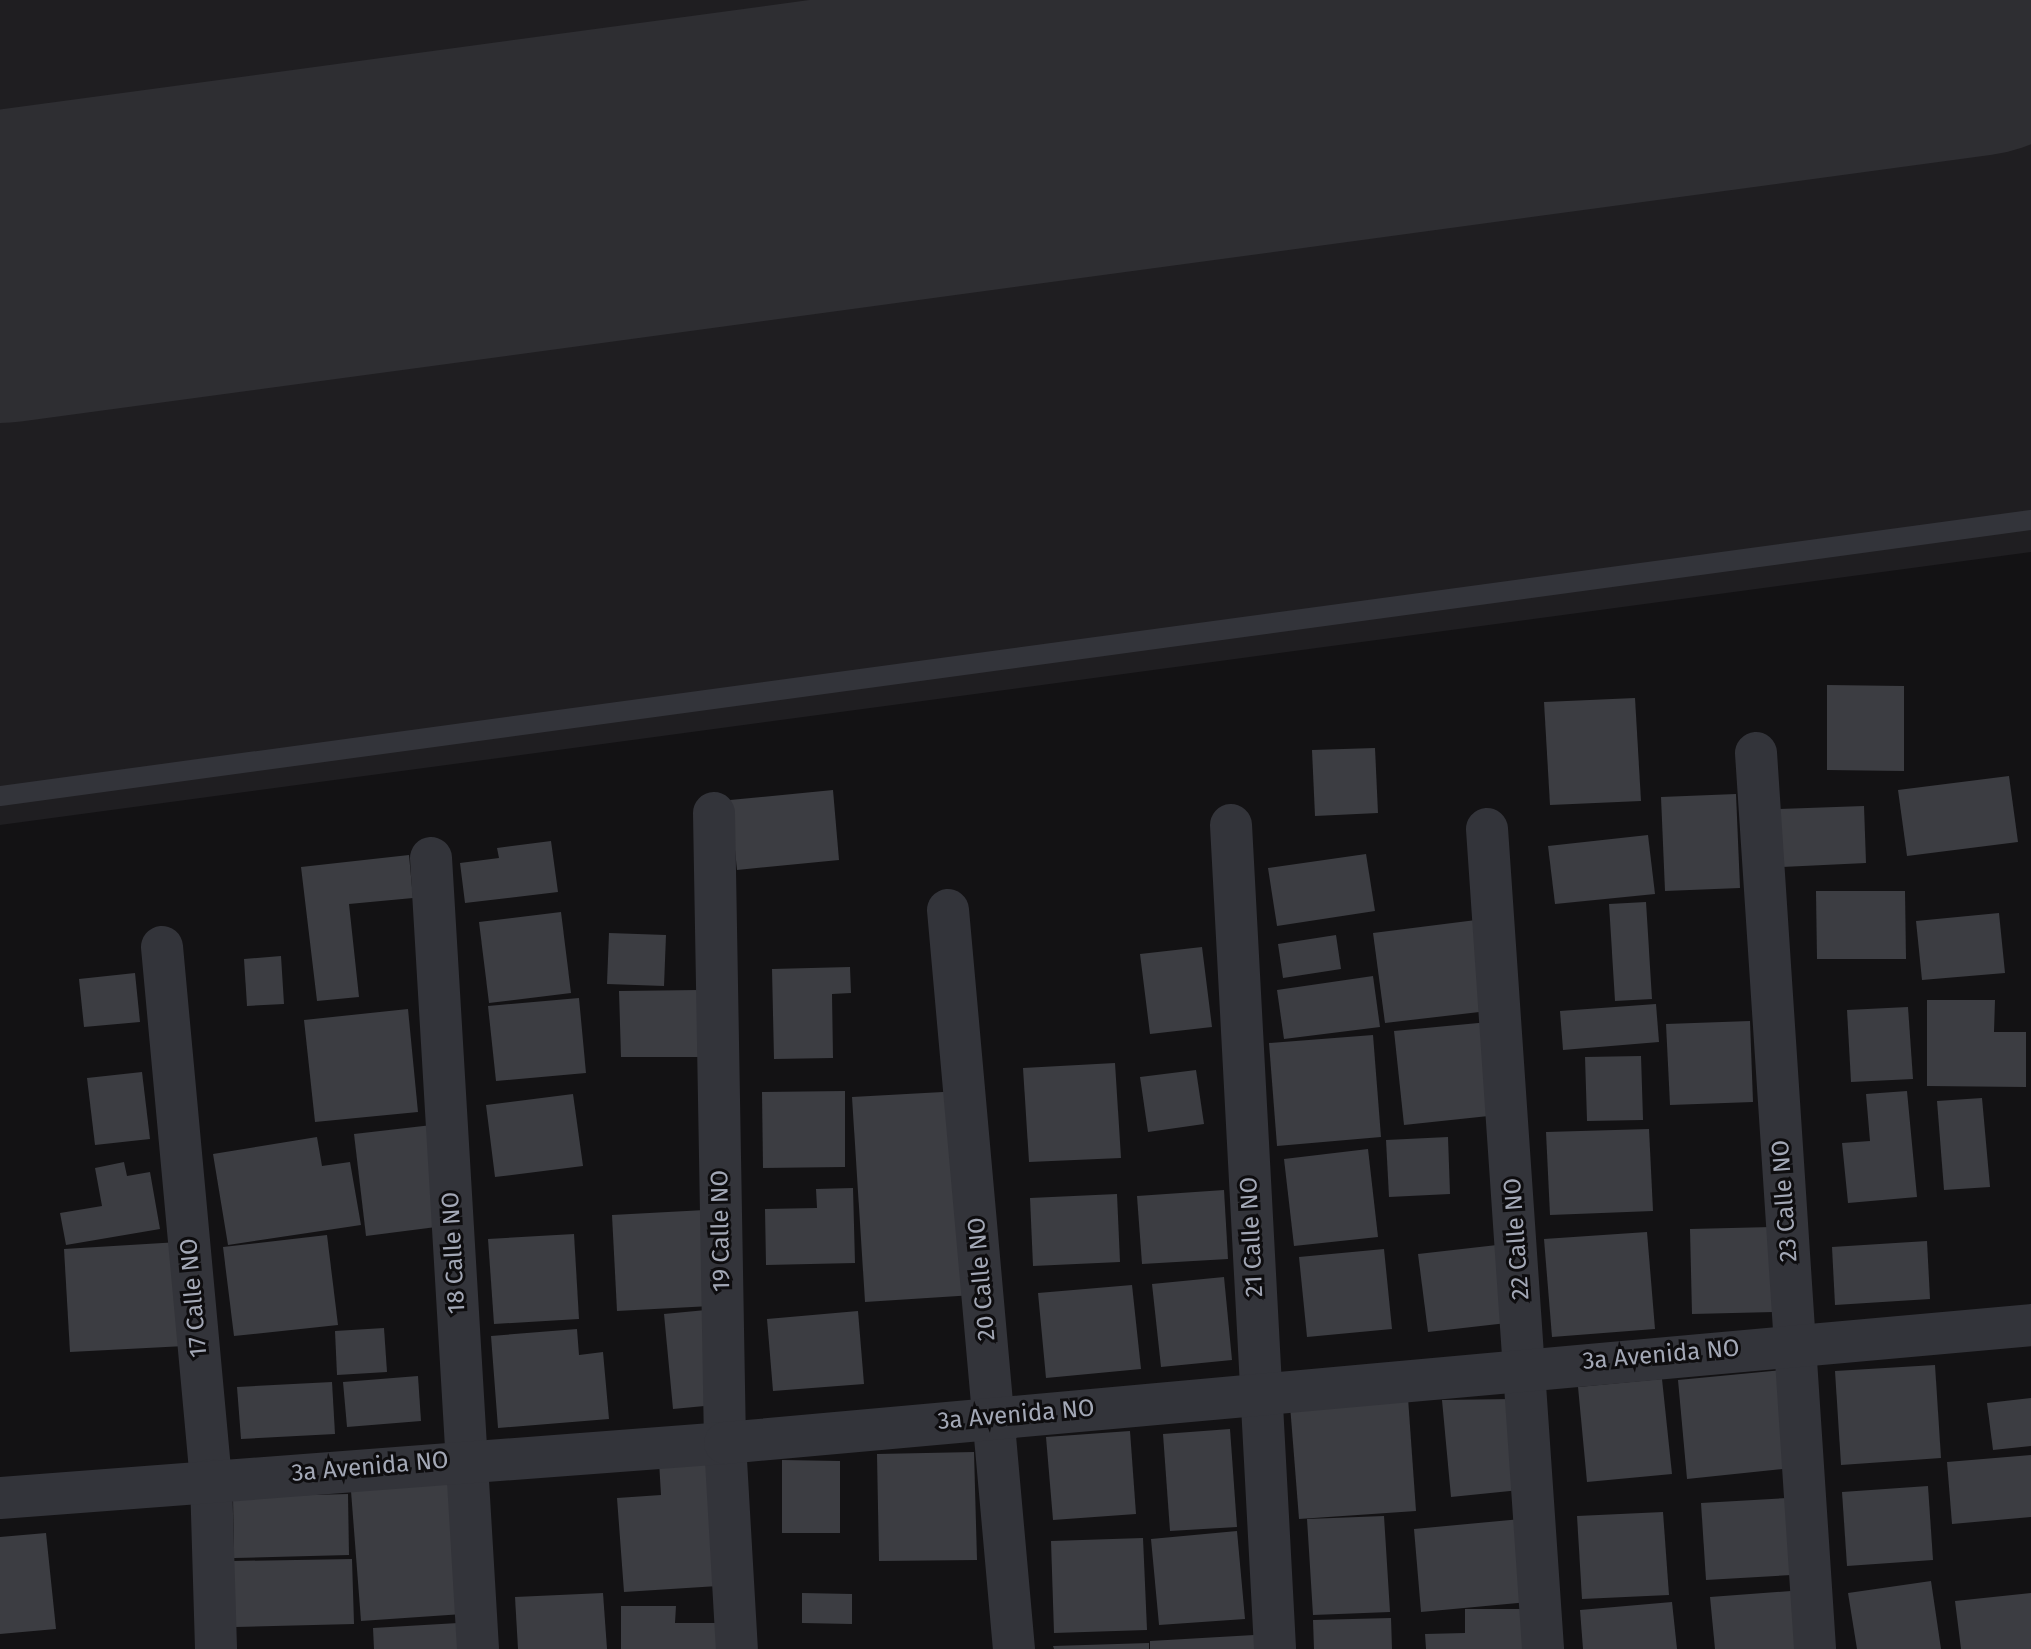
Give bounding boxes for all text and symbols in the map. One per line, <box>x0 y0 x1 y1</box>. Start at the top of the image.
street label: 23 Calle NO <box>1766 1139 1804 1263</box>
street label: 19 Calle NO <box>706 1170 736 1292</box>
street label: 21 Calle NO <box>1234 1176 1270 1298</box>
street label: 22 Calle NO <box>1498 1177 1536 1301</box>
street label: 18 Calle NO <box>436 1191 472 1315</box>
street label: 20 Calle NO <box>962 1216 1002 1342</box>
street label: 17 Calle NO <box>174 1237 214 1359</box>
street label: 3a Avenida NO <box>1581 1334 1741 1376</box>
street label: 3a Avenida NO <box>936 1394 1096 1436</box>
street label: 3a Avenida NO <box>290 1446 450 1488</box>

